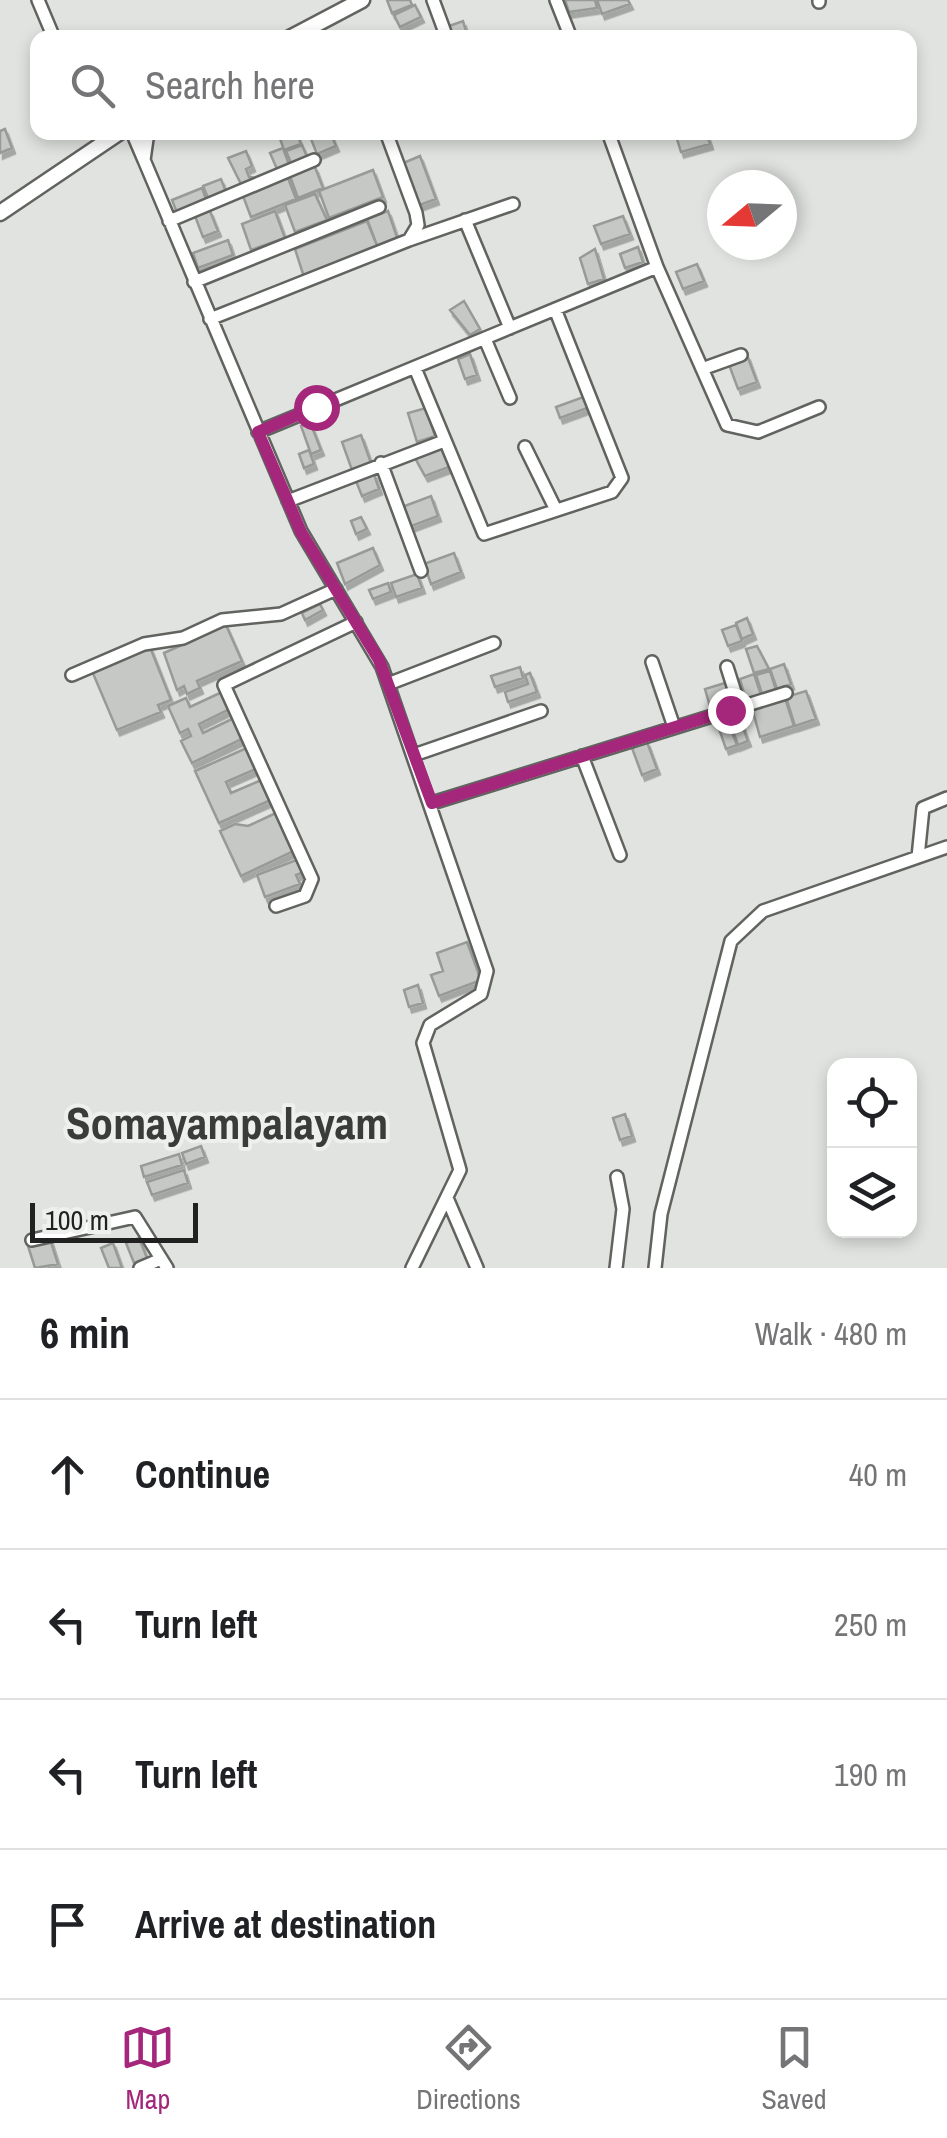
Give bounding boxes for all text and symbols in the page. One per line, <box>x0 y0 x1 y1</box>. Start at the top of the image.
search box <box>30 30 917 140</box>
icon: search <box>65 58 120 113</box>
text: Search here <box>145 60 315 111</box>
north arrow <box>707 170 797 260</box>
route start <box>294 385 340 431</box>
route end <box>708 688 754 734</box>
map controls <box>827 1058 917 1238</box>
button: locate <box>827 1058 917 1148</box>
district label: Somayampalayam <box>66 1092 388 1153</box>
button: layers <box>827 1148 917 1238</box>
scale bar <box>30 1198 198 1242</box>
text: 100 m <box>45 1201 109 1239</box>
text: 6 min <box>40 1305 130 1361</box>
text: Walk · 480 m <box>755 1312 907 1355</box>
icon: ahead <box>40 1447 95 1502</box>
text: Continue <box>135 1449 270 1500</box>
text: 40 m <box>849 1453 907 1496</box>
icon: left <box>40 1597 95 1652</box>
text: Turn left <box>135 1599 257 1650</box>
text: 250 m <box>834 1603 907 1646</box>
icon: left <box>40 1747 95 1802</box>
text: Turn left <box>135 1749 257 1800</box>
text: 190 m <box>834 1753 907 1796</box>
icon: arrive <box>40 1897 95 1952</box>
text: Arrive at destination <box>135 1899 436 1950</box>
tab: Map <box>120 2020 175 2118</box>
tab: Directions <box>416 2020 521 2118</box>
tab: Saved <box>762 2020 827 2118</box>

